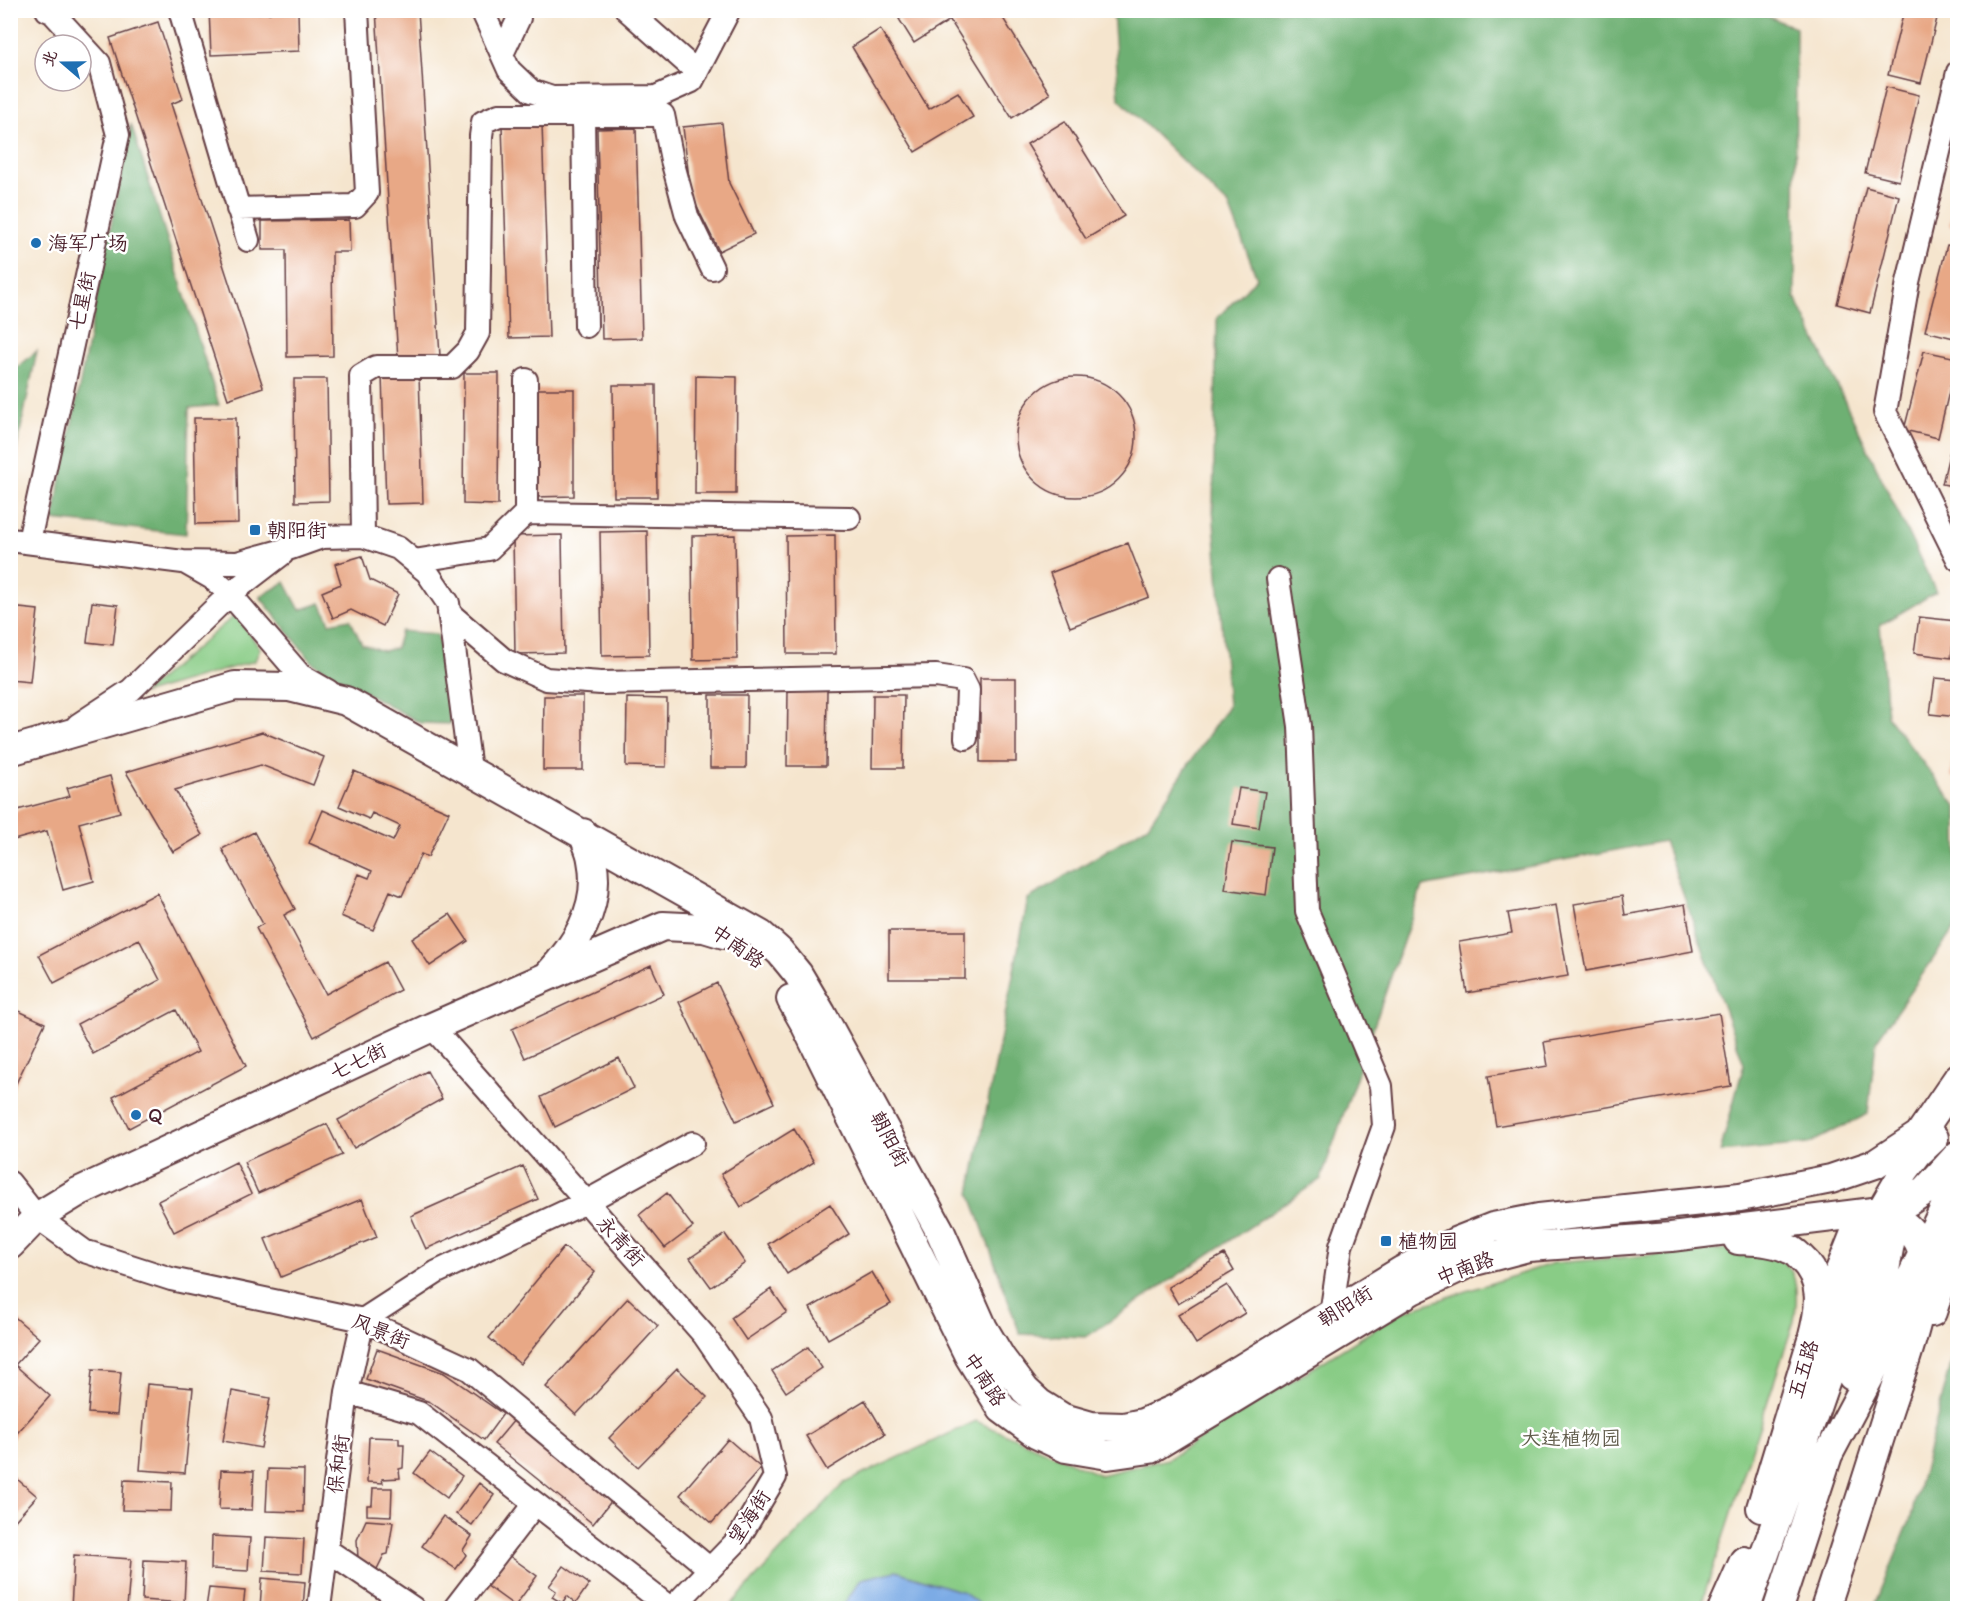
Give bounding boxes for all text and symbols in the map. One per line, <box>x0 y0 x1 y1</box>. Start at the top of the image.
north arrow <box>33 33 93 93</box>
text: 北 <box>38 47 61 69</box>
place label: 海军广场 <box>48 231 128 255</box>
marker: 海军广场 <box>29 236 43 250</box>
street label: 七星街 <box>64 269 100 333</box>
place label: 朝阳街 <box>267 518 327 542</box>
marker: 朝阳街 <box>248 523 262 537</box>
street label: 中南路 <box>707 919 770 974</box>
street label: 七七街 <box>326 1037 390 1085</box>
place label: Q <box>148 1103 163 1127</box>
street label: 朝阳街 <box>865 1107 915 1171</box>
marker: Q <box>129 1108 143 1122</box>
street label: 永青街 <box>592 1211 650 1271</box>
place label: 植物园 <box>1398 1229 1458 1253</box>
marker: 植物园 <box>1379 1234 1393 1248</box>
street label: 中南路 <box>1433 1246 1498 1290</box>
street label: 朝阳街 <box>1313 1280 1377 1332</box>
street label: 风景街 <box>349 1309 413 1353</box>
street label: 五五路 <box>1783 1336 1824 1401</box>
street label: 中南路 <box>959 1347 1012 1412</box>
park label: 大连植物园 <box>1521 1426 1621 1450</box>
street label: 保和街 <box>322 1433 354 1495</box>
street label: 望海街 <box>723 1485 775 1549</box>

